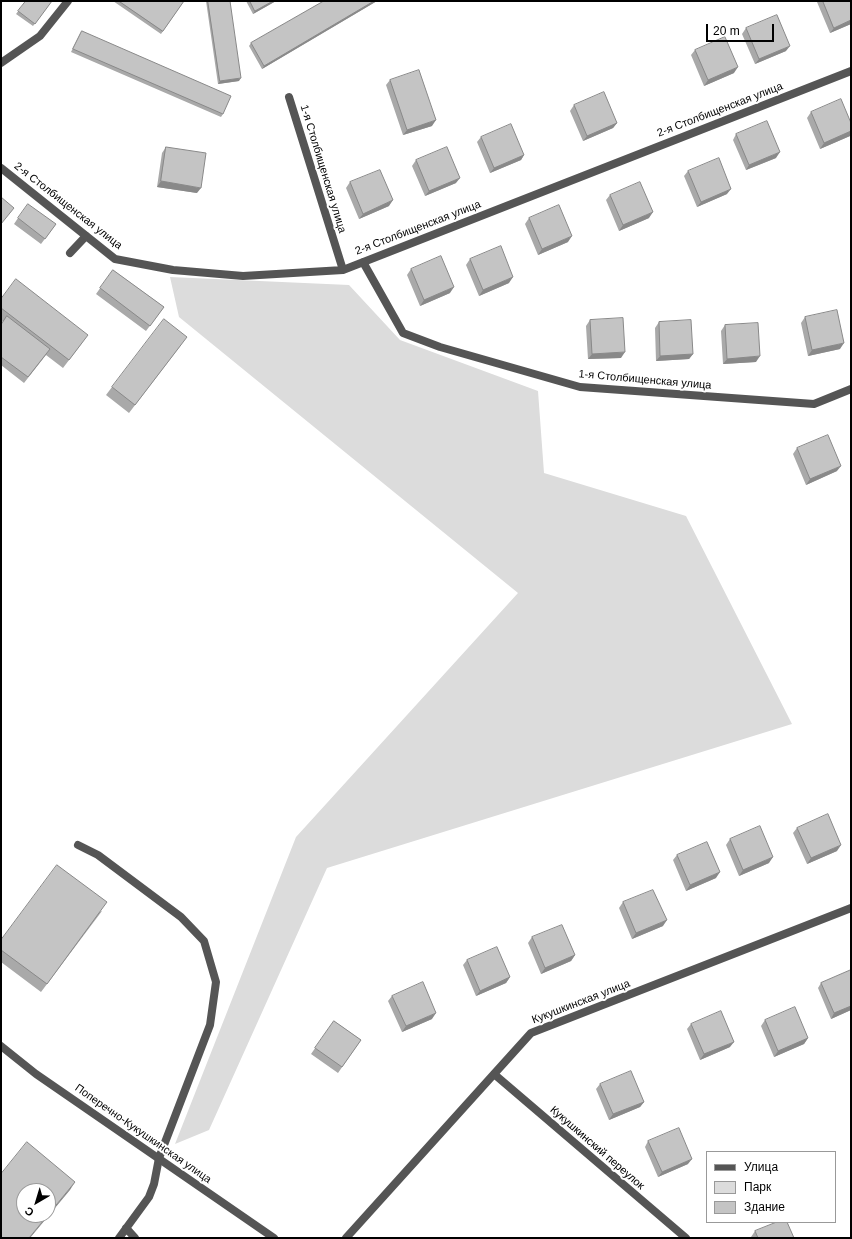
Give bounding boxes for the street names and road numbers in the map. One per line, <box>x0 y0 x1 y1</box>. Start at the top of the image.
street label: 2-я Столбищенская улица <box>655 80 785 140</box>
street label: 1-я Столбищенская улица <box>297 103 349 235</box>
street label: 2-я Столбищенская улица <box>11 160 125 252</box>
street label: 2-я Столбищенская улица <box>353 198 483 258</box>
street label: 1-я Столбищенская улица <box>578 368 712 392</box>
street label: Кукушкинская улица <box>530 977 632 1027</box>
street label: Поперечно-Кукушкинская улица <box>72 1082 214 1186</box>
street label: Кукушкинский переулок <box>547 1103 647 1193</box>

